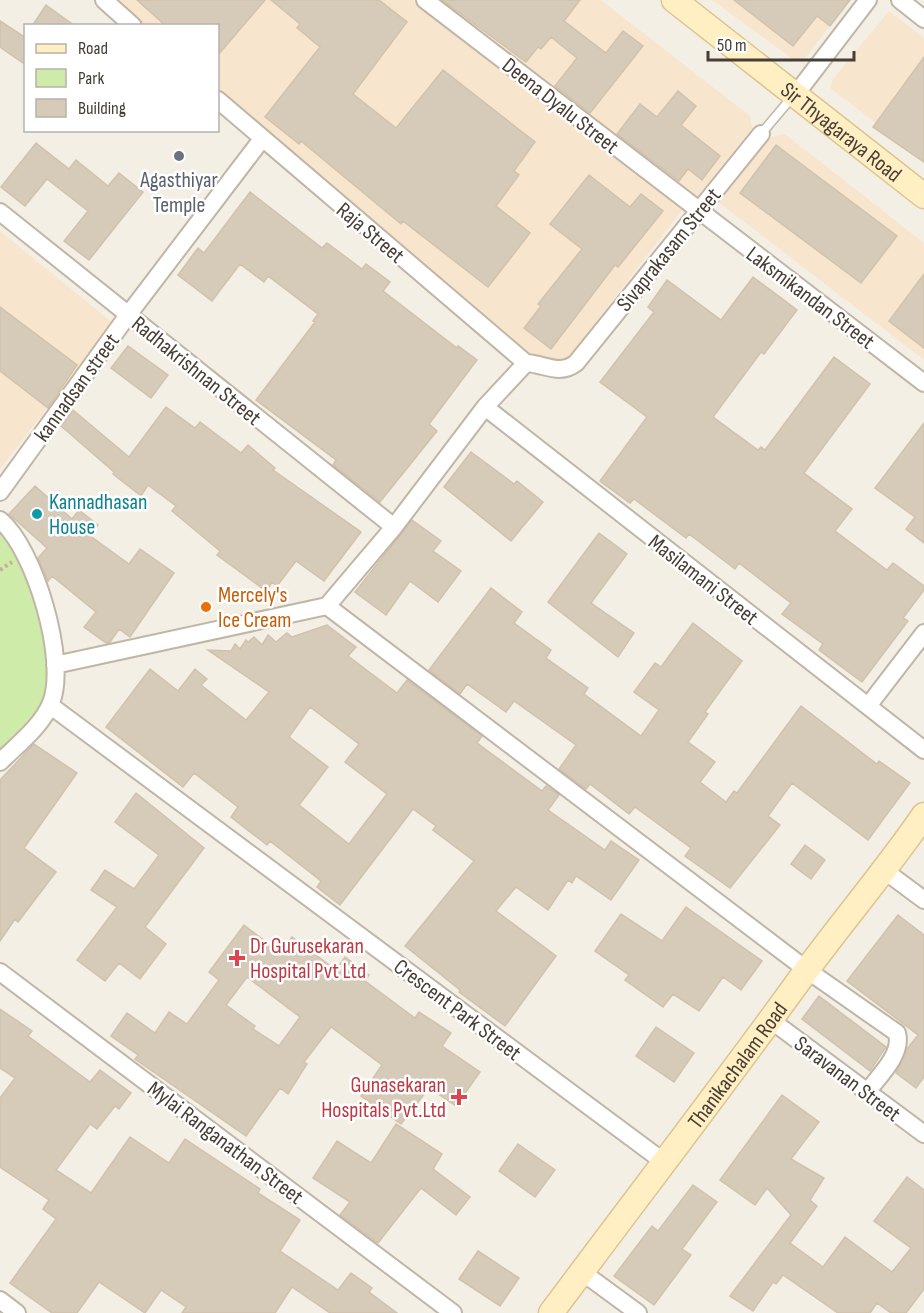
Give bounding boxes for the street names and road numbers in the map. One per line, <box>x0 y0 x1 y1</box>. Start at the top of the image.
street label: Deena Dyalu Street <box>496 52 624 160</box>
street label: Sir Thyagaraya Road <box>775 77 907 188</box>
street label: Sivaprakasam Street <box>611 183 727 317</box>
street label: Raja Street <box>330 197 410 270</box>
street label: Laksmikandan Street <box>740 241 880 356</box>
street label: Radhakrishnan Street <box>126 311 266 432</box>
street label: kannadsan street <box>29 328 126 447</box>
street label: Masilamani Street <box>643 529 764 632</box>
street label: Crescent Park Street <box>388 953 526 1067</box>
street label: Thanikachalam Road <box>682 997 794 1134</box>
street label: Saravanan Street <box>789 1030 906 1128</box>
street label: Mylai Ranganathan Street <box>142 1076 309 1211</box>

